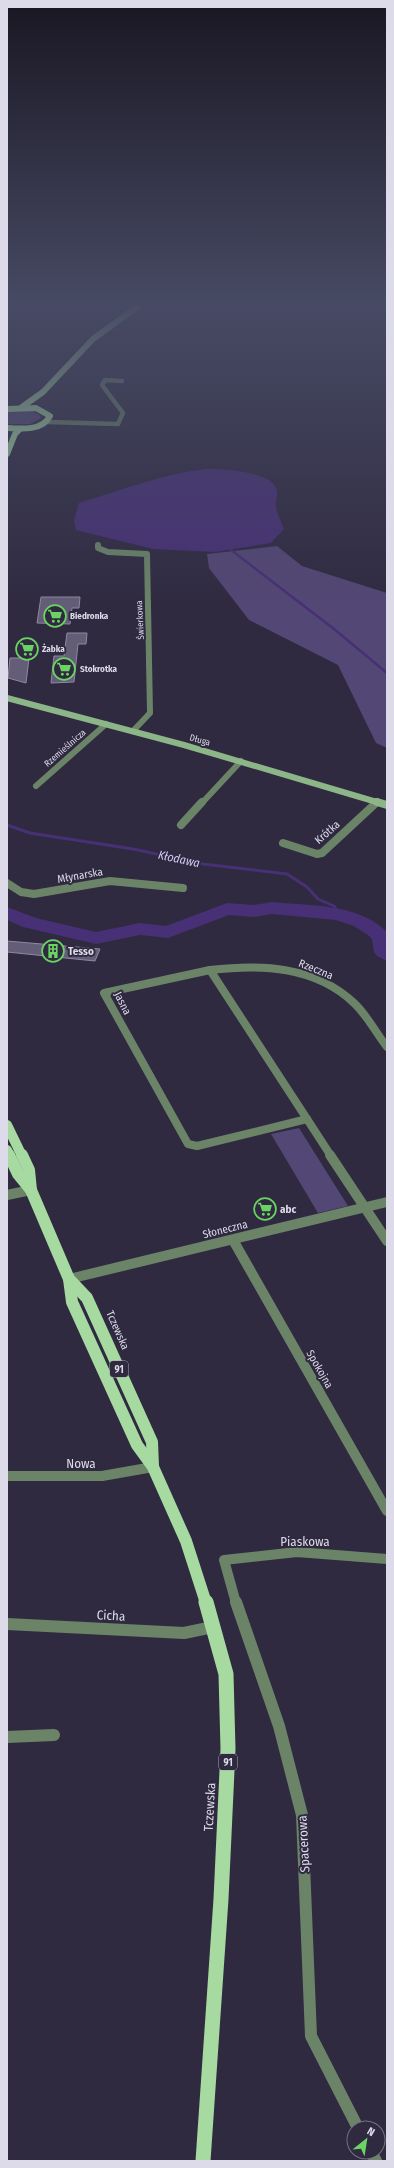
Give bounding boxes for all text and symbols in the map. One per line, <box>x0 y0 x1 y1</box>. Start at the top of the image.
street label: Świerkowa <box>134 600 146 640</box>
supermarket icon: Biedronka <box>42 603 68 629</box>
place label: Biedronka <box>70 611 109 621</box>
supermarket icon: Żabka <box>14 636 40 662</box>
place label: Żabka <box>42 643 65 654</box>
supermarket icon: Stokrotka <box>51 656 77 682</box>
place label: Stokrotka <box>80 664 118 674</box>
street label: Rzemieślnicza <box>42 727 88 769</box>
street label: Długa <box>189 732 212 748</box>
street label: Krótka <box>312 818 343 847</box>
water label: Kłodawa <box>157 848 201 870</box>
street label: Młynarska <box>56 865 104 886</box>
building icon: Tesso <box>40 938 66 964</box>
place label: Tesso <box>68 945 94 958</box>
street label: Rzeczna <box>297 957 335 982</box>
street label: Jasna <box>111 989 134 1017</box>
supermarket icon: abc <box>252 1196 278 1222</box>
place label: abc <box>280 1203 296 1216</box>
street label: Słoneczna <box>201 1218 249 1241</box>
street label: Tczewska <box>103 1309 132 1352</box>
street label: Spokojna <box>303 1348 336 1391</box>
road number: 91 <box>110 1361 128 1377</box>
street label: Nowa <box>66 1456 96 1471</box>
street label: Piaskowa <box>280 1534 330 1549</box>
street label: Cicha <box>96 1607 126 1624</box>
road number: 91 <box>219 1754 237 1770</box>
street label: Tczewska <box>201 1782 218 1832</box>
street label: Spacerowa <box>295 1815 312 1873</box>
north arrow <box>346 2120 386 2160</box>
text: N <box>365 2124 377 2139</box>

